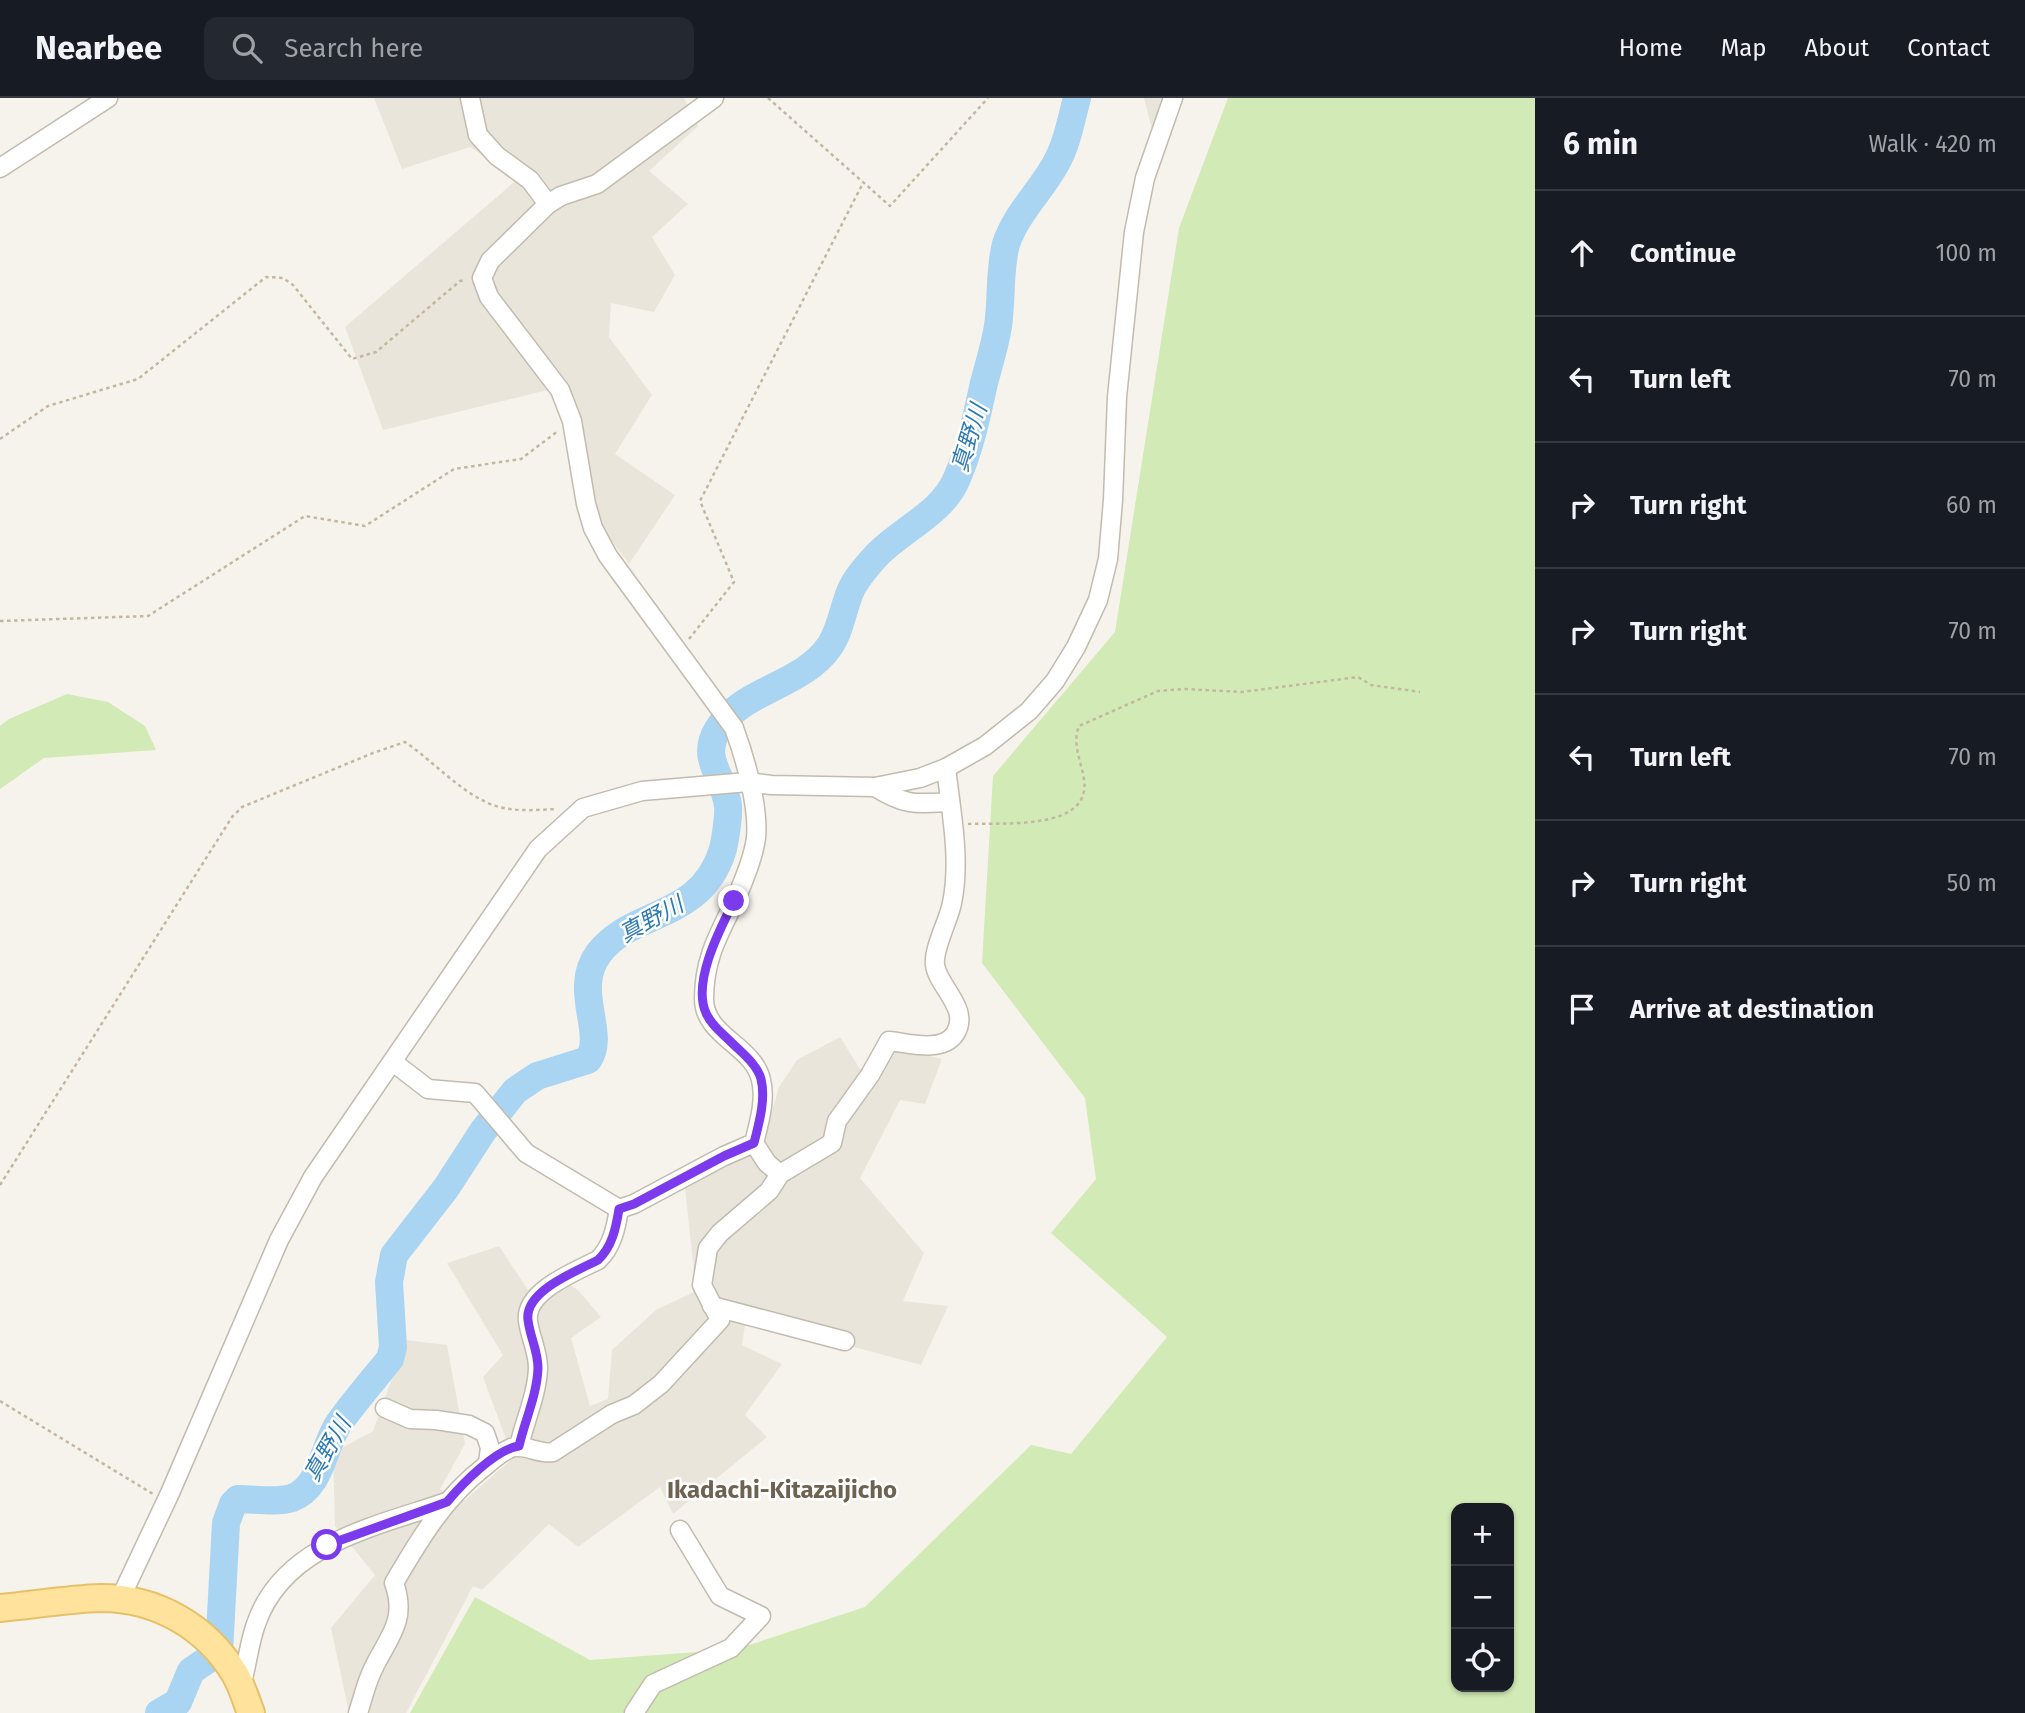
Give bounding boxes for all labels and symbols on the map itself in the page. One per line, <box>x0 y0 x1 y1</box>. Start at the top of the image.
water label: 真野川 <box>946 398 993 475</box>
route end <box>718 885 749 916</box>
water label: 真野川 <box>614 889 691 948</box>
water label: 真野川 <box>298 1410 358 1486</box>
district label: Ikadachi-Kitazaijicho <box>667 1476 897 1504</box>
route start <box>311 1529 342 1560</box>

